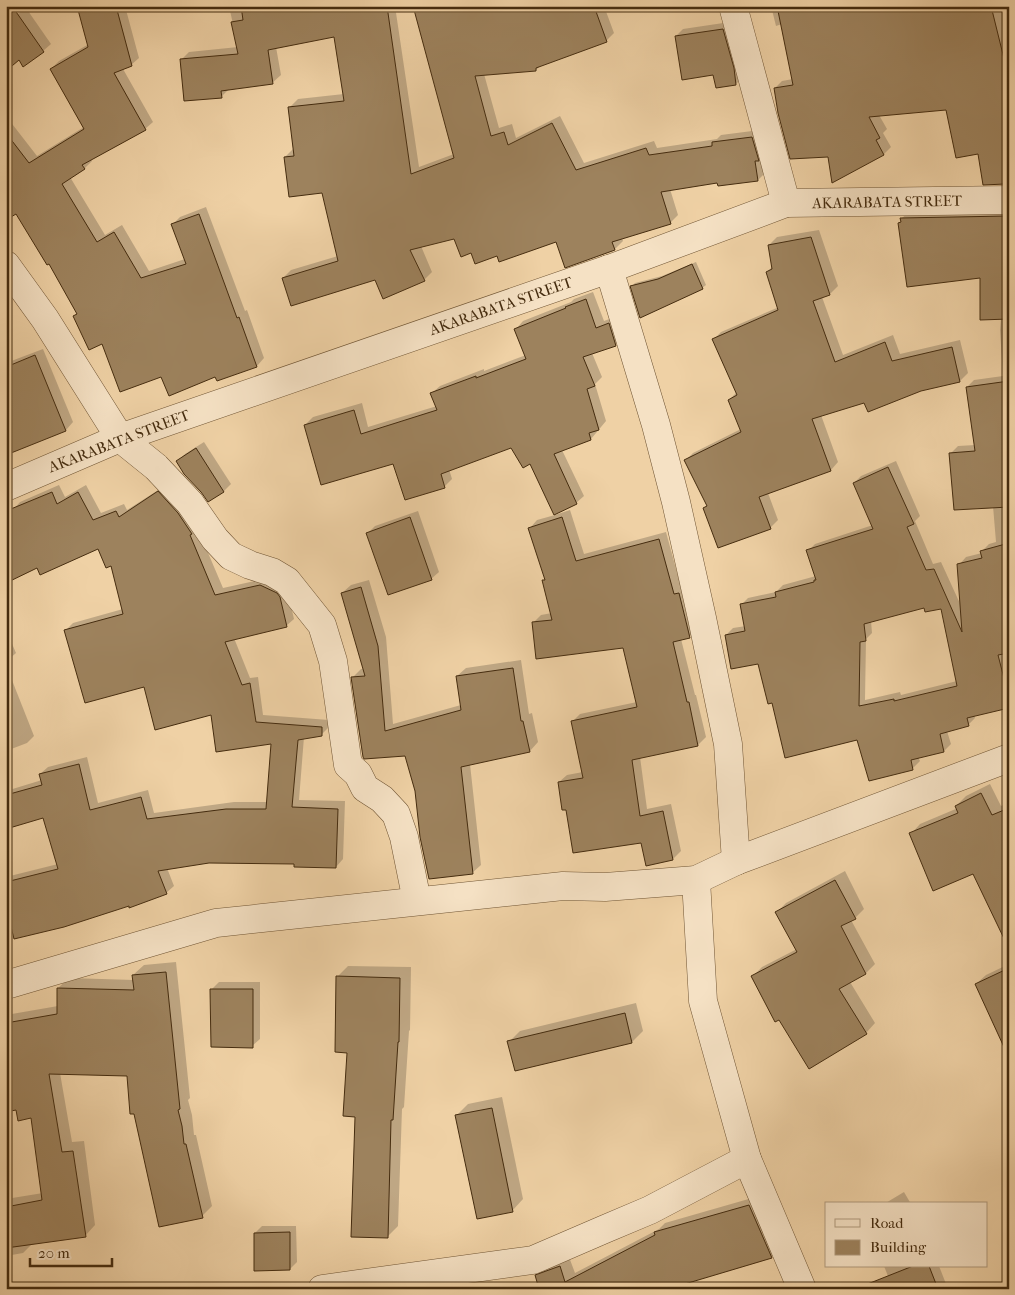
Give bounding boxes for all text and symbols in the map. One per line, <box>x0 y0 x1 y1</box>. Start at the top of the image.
street label: AKARABATA STREET <box>811 192 963 212</box>
street label: AKARABATA STREET <box>426 273 576 339</box>
street label: AKARABATA STREET <box>45 405 193 477</box>
legend <box>825 1202 988 1268</box>
text: Road <box>870 1214 904 1232</box>
scale bar <box>30 1235 112 1267</box>
text: Building <box>870 1238 927 1256</box>
text: 20 m <box>38 1244 70 1262</box>

